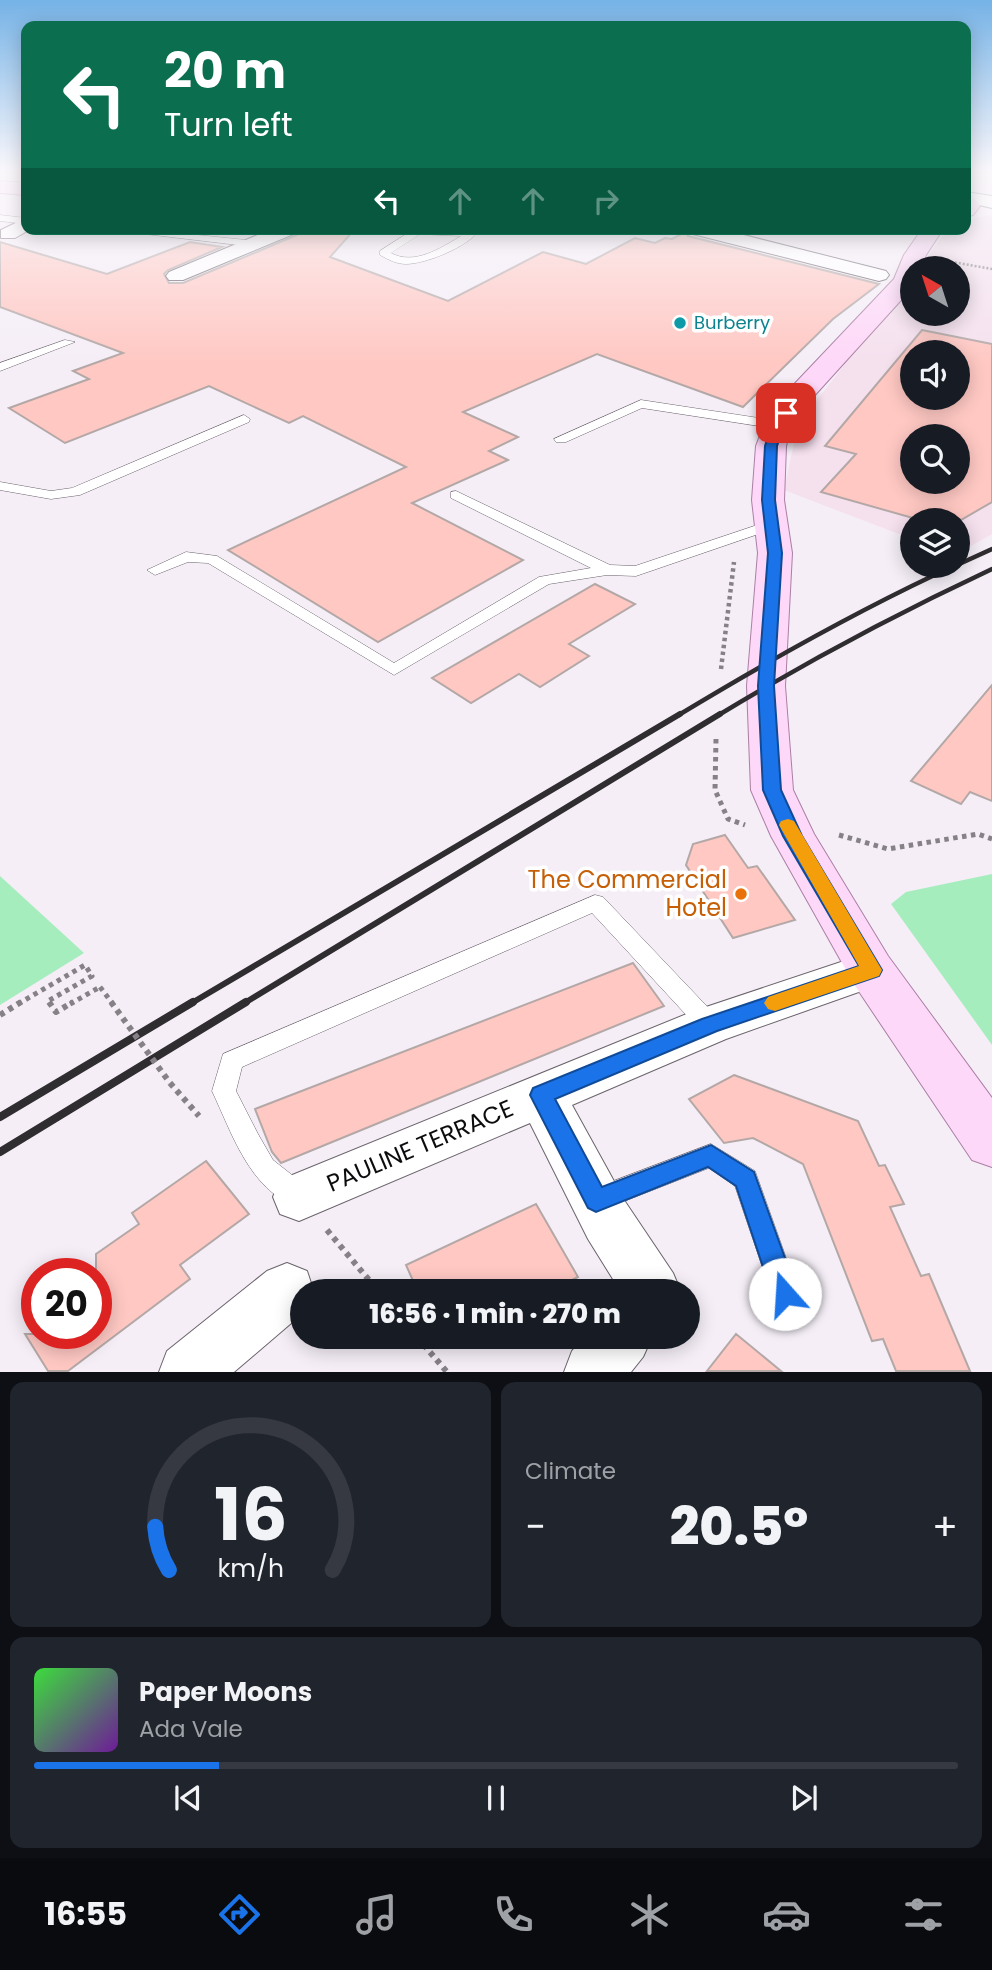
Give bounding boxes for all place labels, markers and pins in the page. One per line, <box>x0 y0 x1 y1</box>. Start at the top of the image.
place label: Burberry <box>694 310 770 335</box>
marker: Burberry <box>672 315 688 331</box>
pin <box>756 383 816 443</box>
place label: The Commercial Hotel <box>528 863 727 924</box>
marker: The Commercial Hotel <box>733 886 749 902</box>

